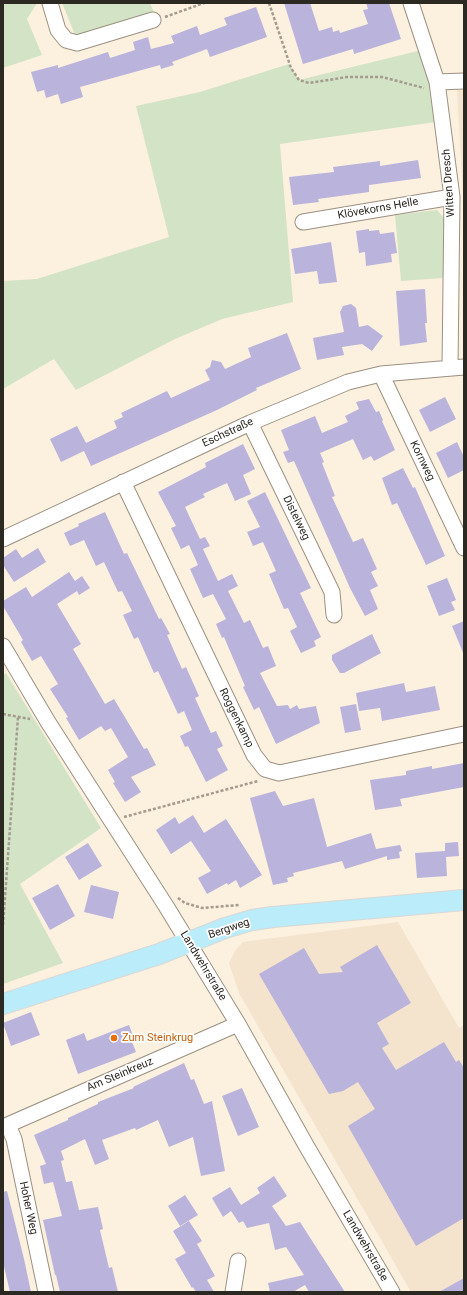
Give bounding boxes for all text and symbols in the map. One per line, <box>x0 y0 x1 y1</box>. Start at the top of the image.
street label: Witten Dresch <box>440 148 458 218</box>
street label: Klövekorns Helle <box>337 195 419 223</box>
street label: Eschstraße <box>200 415 256 451</box>
street label: Kornweg <box>407 439 437 483</box>
street label: Distelweg <box>280 494 312 542</box>
street label: Roggenkamp <box>216 686 256 750</box>
street label: Bergweg <box>207 916 251 942</box>
street label: Landwehrstraße <box>177 929 229 1003</box>
place label: Zum Steinkrug <box>122 1031 193 1045</box>
marker: Zum Steinkrug <box>109 1033 119 1043</box>
street label: Am Steinkreuz <box>85 1055 155 1095</box>
street label: Hoher Weg <box>16 1180 40 1236</box>
street label: Landwehrstraße <box>339 1208 391 1284</box>

